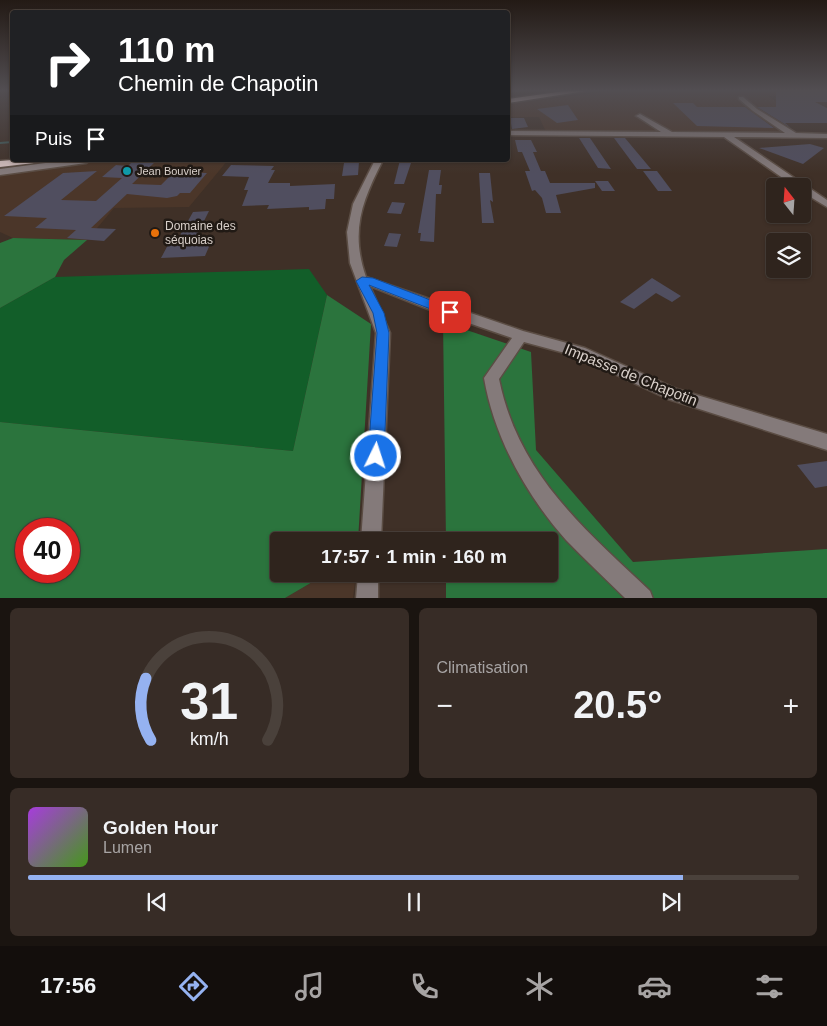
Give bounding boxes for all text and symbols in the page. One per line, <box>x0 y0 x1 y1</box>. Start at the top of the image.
icon: right <box>35 30 100 95</box>
text: 110 m <box>118 30 215 69</box>
text: Chemin de Chapotin <box>118 71 319 96</box>
icon: arrive <box>82 125 110 153</box>
text: Puis <box>35 128 72 149</box>
marker: Jean Bouvier <box>121 165 133 177</box>
place label: Jean Bouvier <box>137 165 202 177</box>
north arrow <box>766 178 811 222</box>
map controls <box>766 178 811 278</box>
place label: Domaine des séquoias <box>165 219 236 247</box>
marker: Domaine des séquoias <box>149 227 161 239</box>
button: layers <box>766 233 811 278</box>
pin <box>429 291 471 333</box>
icon: arrive <box>436 298 464 326</box>
street label: Impasse de Chapotin <box>562 340 700 409</box>
position arrow <box>349 429 401 481</box>
speed limit sign: 40 <box>15 518 80 583</box>
text: 17:57 · 1 min · 160 m <box>321 546 507 567</box>
text: Climatisation <box>437 659 528 676</box>
text: 31 <box>180 672 238 730</box>
text: 20.5° <box>573 684 662 726</box>
text: − <box>437 690 453 721</box>
text: + <box>783 690 799 721</box>
text: km/h <box>190 729 229 749</box>
text: Golden Hour <box>103 817 218 838</box>
text: Lumen <box>103 839 152 856</box>
icon: previous <box>143 888 171 916</box>
icon: pause <box>400 888 428 916</box>
icon: next <box>657 888 685 916</box>
icon: directions <box>176 969 211 1004</box>
icon: music <box>292 969 327 1004</box>
icon: phone <box>407 969 442 1004</box>
icon: climate <box>522 969 557 1004</box>
icon: car <box>637 969 672 1004</box>
icon: filters <box>752 969 787 1004</box>
text: 17:56 <box>40 973 96 998</box>

